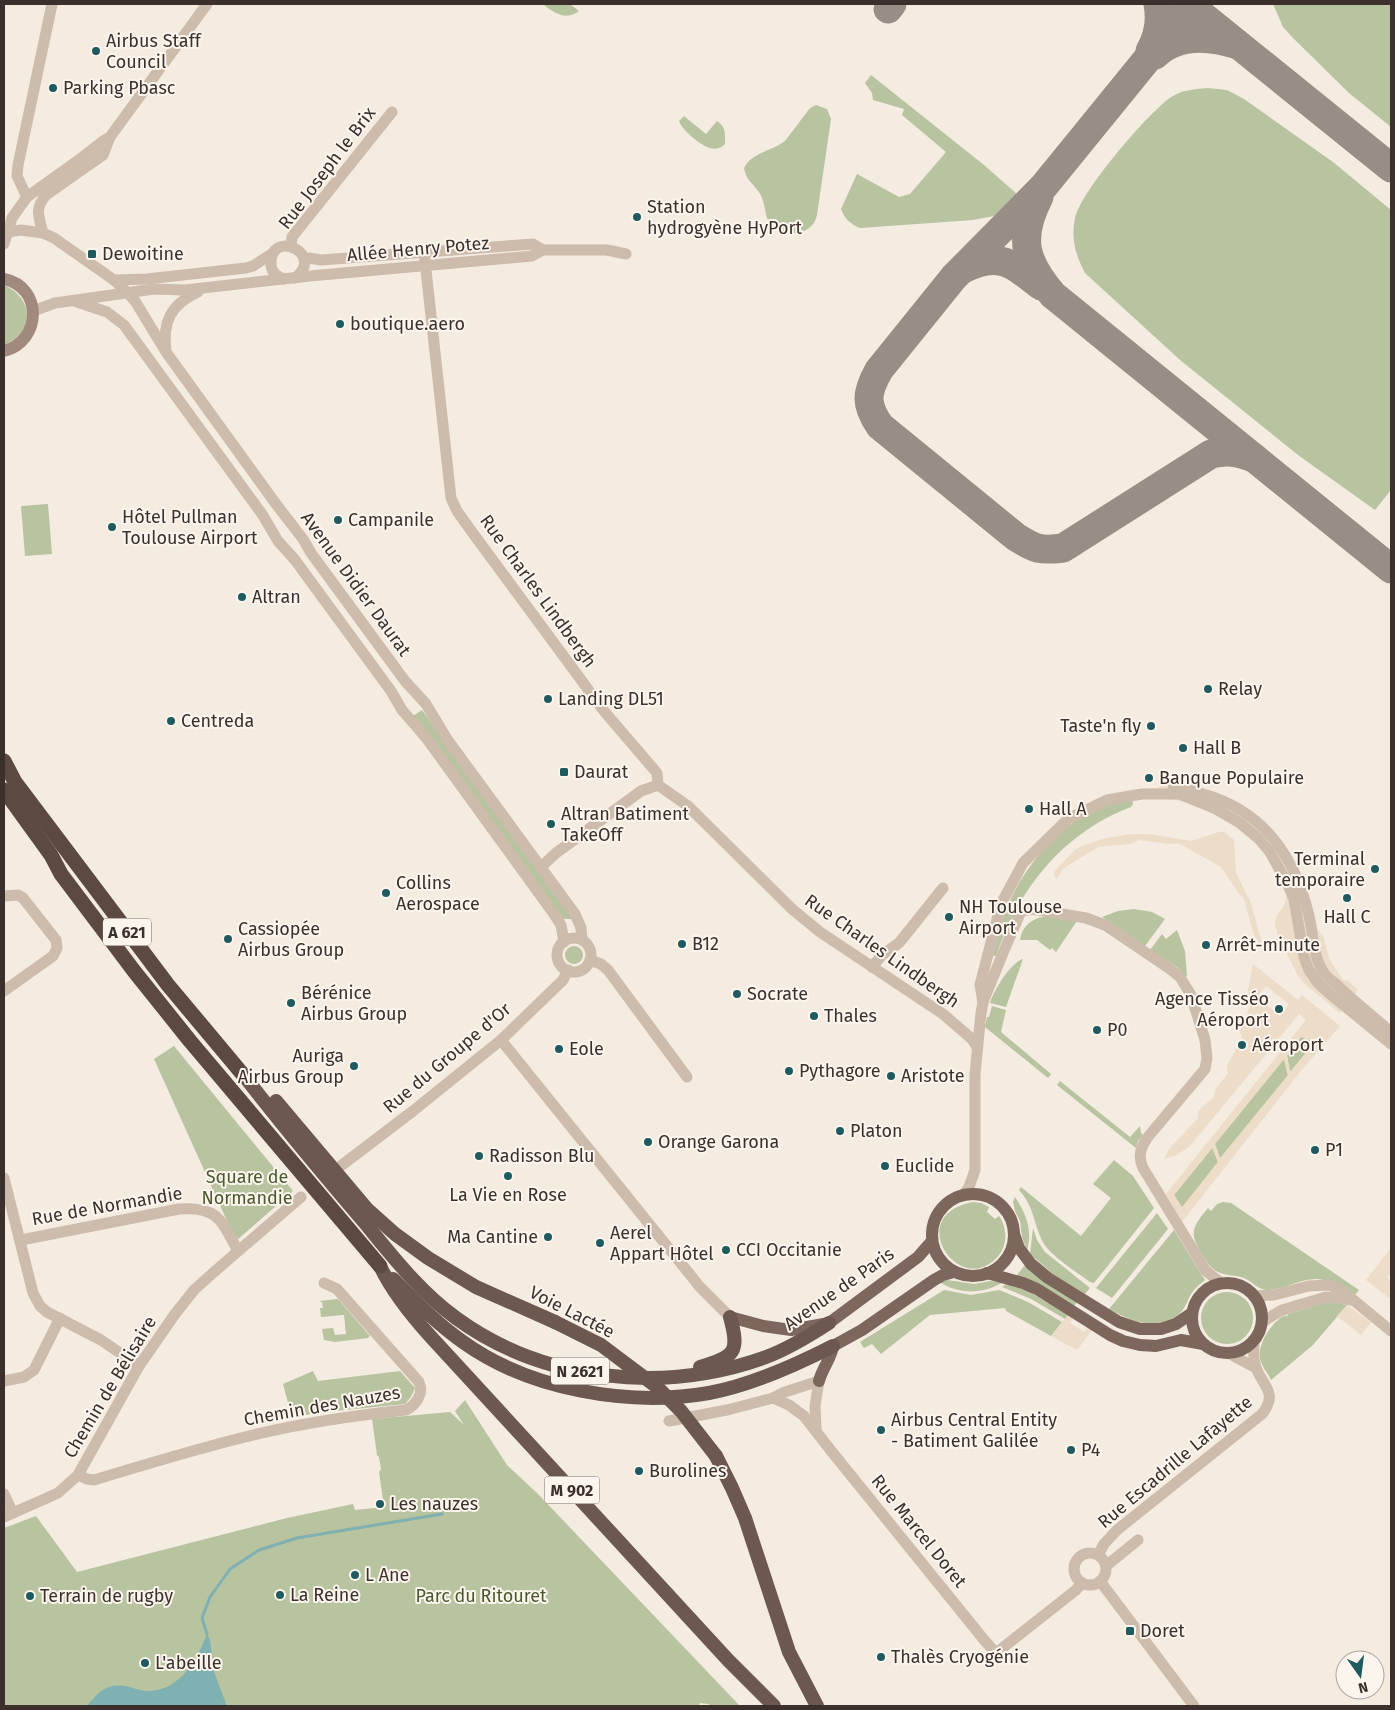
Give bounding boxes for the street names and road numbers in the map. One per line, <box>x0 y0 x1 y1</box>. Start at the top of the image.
street label: Rue Joseph le Brix <box>274 102 380 234</box>
street label: Allée Henry Potez <box>346 232 490 266</box>
street label: Avenue Didier Daurat <box>296 508 416 661</box>
street label: Rue Charles Lindbergh <box>475 510 601 672</box>
street label: Rue Charles Lindbergh <box>800 889 964 1013</box>
road number: A 621 <box>103 919 151 946</box>
street label: Rue du Groupe d'Or <box>379 998 515 1118</box>
street label: Rue de Normandie <box>30 1182 184 1230</box>
street label: Avenue de Paris <box>780 1243 898 1335</box>
street label: Voie Lactée <box>526 1281 618 1343</box>
street label: Chemin de Bélisaire <box>59 1312 161 1462</box>
road number: N 2621 <box>551 1358 609 1384</box>
street label: Chemin des Nauzes <box>242 1381 402 1431</box>
street label: Rue Escadrille Lafayette <box>1093 1391 1257 1533</box>
street label: Rue Marcel Doret <box>867 1470 972 1592</box>
road number: M 902 <box>544 1476 600 1504</box>

